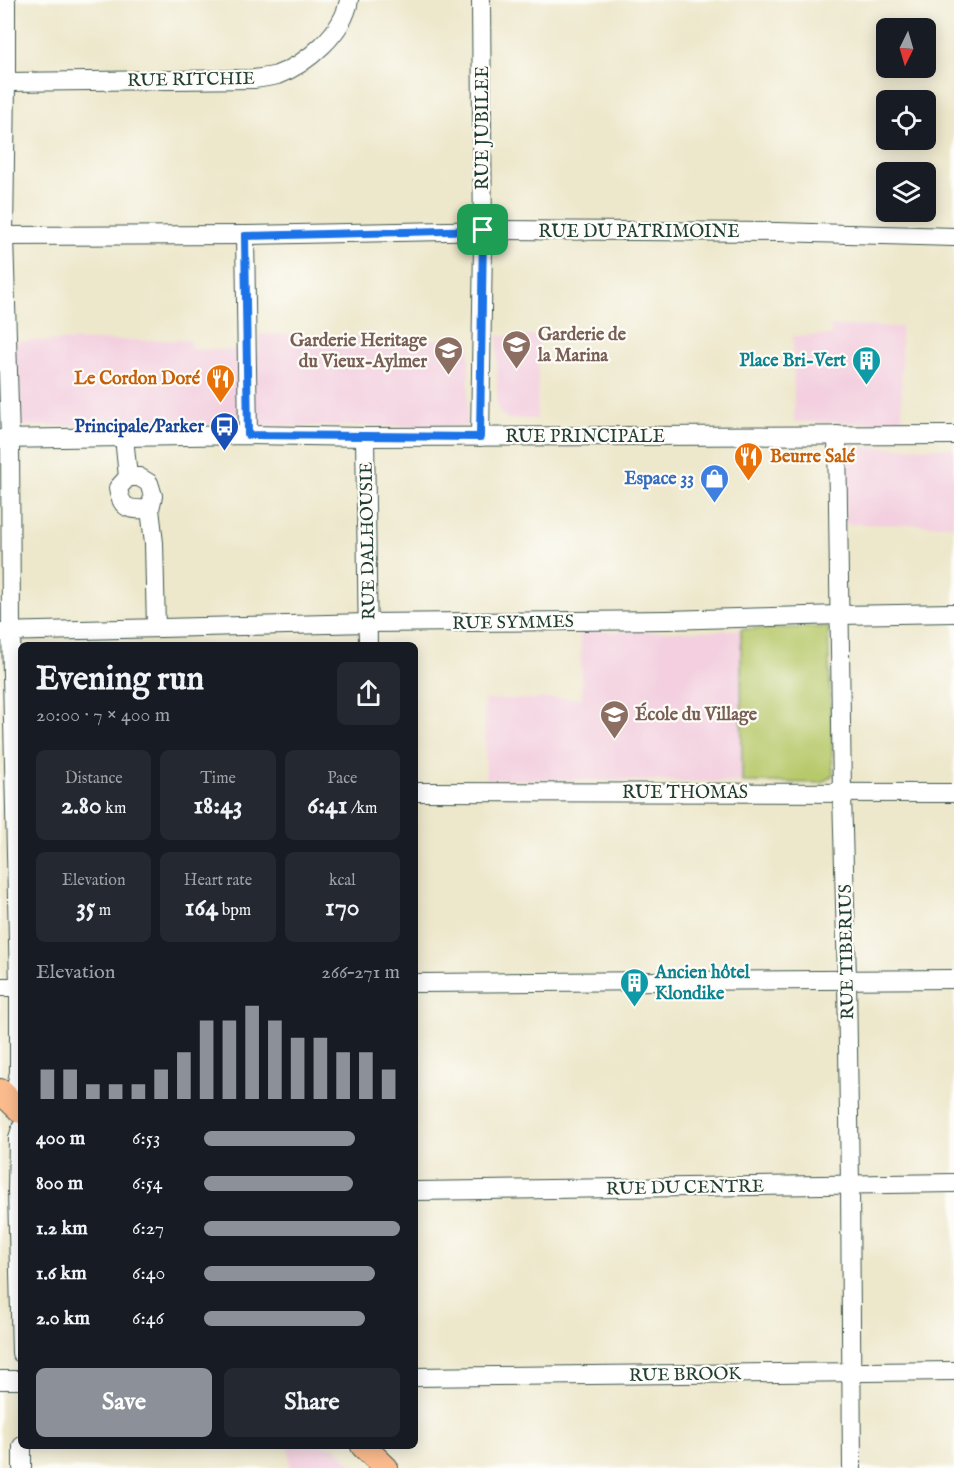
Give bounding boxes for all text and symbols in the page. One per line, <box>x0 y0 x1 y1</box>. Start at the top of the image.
north arrow <box>876 18 936 78</box>
map controls <box>876 18 936 222</box>
street label: RUE JUBILEE <box>472 66 495 190</box>
street label: RUE RITCHIE <box>127 68 255 93</box>
button: locate <box>876 90 936 150</box>
button: layers <box>876 162 936 222</box>
pin <box>457 204 508 255</box>
icon: arrive <box>466 213 499 246</box>
street label: RUE DU PATRIMOINE <box>538 221 740 244</box>
place label: Garderie de la Marina <box>537 324 627 368</box>
school or university icon: Garderie de la Marina <box>501 328 533 370</box>
place label: Garderie Heritage du Vieux-Aylmer <box>290 330 428 374</box>
school or university icon: Garderie Heritage du Vieux-Aylmer <box>432 334 464 376</box>
building icon: Place Bri-Vert <box>851 344 883 386</box>
place label: Place Bri-Vert <box>739 350 847 373</box>
restaurant icon: Le Cordon Doré <box>205 362 237 404</box>
place label: Le Cordon Doré <box>74 368 201 391</box>
bus stop icon: Principale/Parker <box>209 410 241 452</box>
place label: Principale/Parker <box>74 416 204 439</box>
street label: RUE PRINCIPALE <box>505 426 665 449</box>
restaurant icon: Beurre Salé <box>733 440 765 482</box>
place label: Beurre Salé <box>770 446 856 469</box>
street label: RUE DALHOUSIE <box>356 462 381 620</box>
shop icon: Espace 33 <box>699 462 731 504</box>
place label: Espace 33 <box>624 468 694 491</box>
street label: RUE SYMMES <box>452 611 574 636</box>
text: Evening run <box>36 659 204 701</box>
button: share <box>337 662 400 725</box>
school or university icon: École du Village <box>598 698 630 740</box>
place label: École du Village <box>635 702 758 727</box>
text: 20:00 · 7 × 400 m <box>36 703 170 728</box>
text: Distance <box>65 769 123 789</box>
text: Time <box>200 769 236 789</box>
text: Pace <box>327 769 357 789</box>
street label: RUE THOMAS <box>622 782 748 805</box>
text: 2.80 <box>61 789 102 822</box>
text: 18:43 <box>193 789 243 822</box>
text: 6:41 <box>307 789 348 822</box>
text: km <box>102 799 126 819</box>
text: /km <box>348 799 377 819</box>
text: Elevation <box>62 871 125 891</box>
text: Heart rate <box>184 871 252 891</box>
text: kcal <box>329 871 356 891</box>
street label: RUE TIBERIUS <box>835 884 860 1020</box>
text: 35 <box>76 891 95 924</box>
text: 164 <box>185 891 218 924</box>
text: 170 <box>325 891 360 924</box>
text: m <box>95 901 111 921</box>
text: bpm <box>218 901 251 921</box>
text: Elevation <box>36 960 115 985</box>
text: 266–271 m <box>321 960 400 985</box>
place label: Ancien hôtel Klondike <box>654 962 751 1006</box>
building icon: Ancien hôtel Klondike <box>618 966 650 1008</box>
text: 400 m <box>36 1126 85 1151</box>
text: 6:53 <box>132 1126 160 1151</box>
text: 800 m <box>36 1171 83 1196</box>
text: 6:54 <box>132 1171 163 1196</box>
street label: RUE DU CENTRE <box>606 1176 764 1201</box>
text: 1.2 km <box>36 1216 88 1241</box>
text: 6:27 <box>132 1216 164 1241</box>
text: 1.6 km <box>36 1261 87 1286</box>
text: 6:40 <box>132 1261 165 1286</box>
text: 2.0 km <box>36 1306 90 1331</box>
text: 6:46 <box>132 1306 164 1331</box>
street label: RUE BROOK <box>629 1363 742 1388</box>
button: Save <box>36 1368 212 1437</box>
button: Share <box>224 1368 400 1437</box>

